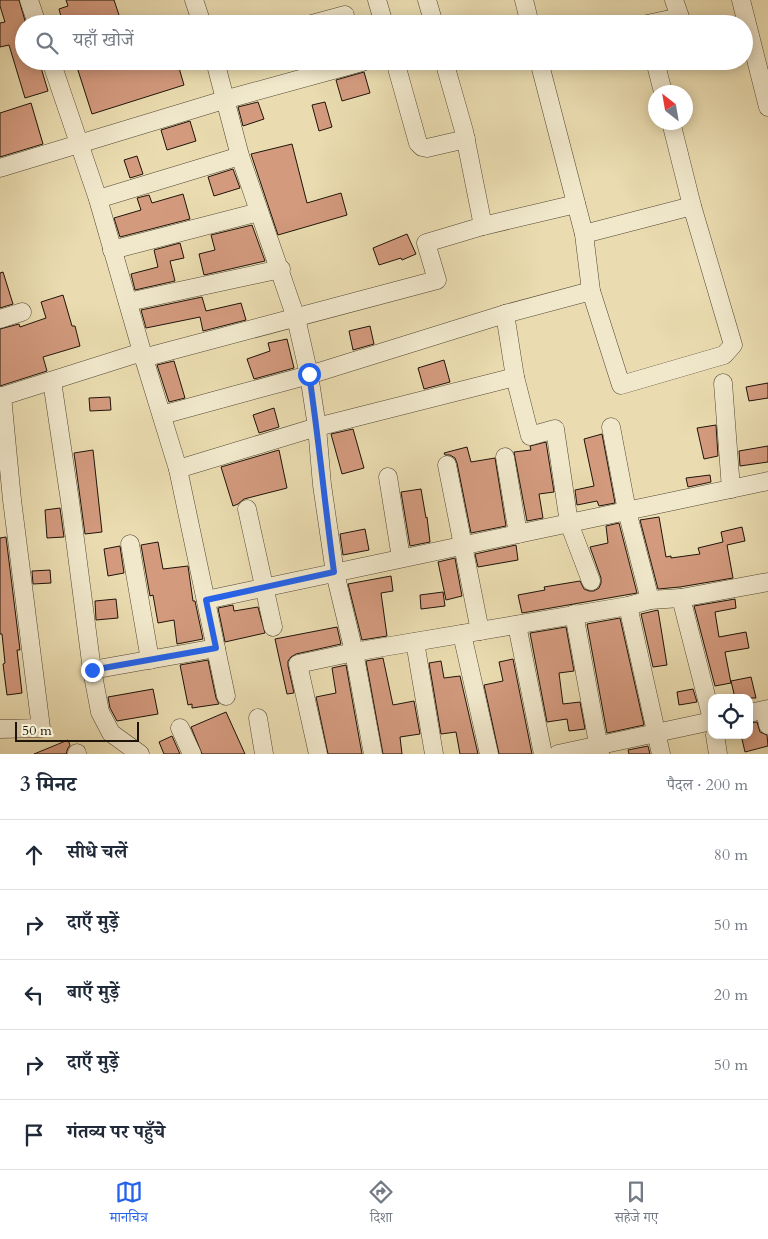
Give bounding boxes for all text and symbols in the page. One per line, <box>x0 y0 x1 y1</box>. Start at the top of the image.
search box <box>15 15 753 70</box>
text: यहाँ खोजें <box>73 27 134 53</box>
icon: search <box>33 29 61 57</box>
north arrow <box>648 85 693 130</box>
route start <box>298 363 321 386</box>
route end <box>81 659 104 682</box>
map controls <box>708 694 753 739</box>
button: locate <box>708 694 753 739</box>
scale bar <box>15 719 139 742</box>
text: 50 m <box>22 721 52 740</box>
text: 3 मिनट <box>20 770 76 799</box>
text: पैदल · 200 m <box>667 774 748 796</box>
text: सीधे चलें <box>67 839 127 865</box>
icon: ahead <box>20 841 48 869</box>
text: 80 m <box>714 844 748 866</box>
text: दाएँ मुड़ें <box>67 909 119 935</box>
icon: right <box>20 911 48 939</box>
text: 50 m <box>714 914 748 936</box>
text: बाएँ मुड़ें <box>67 979 119 1005</box>
icon: left <box>20 981 48 1009</box>
text: 20 m <box>714 984 748 1006</box>
text: दाएँ मुड़ें <box>67 1049 119 1075</box>
icon: right <box>20 1051 48 1079</box>
text: 50 m <box>714 1054 748 1076</box>
text: गंतव्य पर पहुँचे <box>67 1119 165 1145</box>
icon: arrive <box>20 1121 48 1149</box>
tab: मानचित्र <box>110 1178 148 1231</box>
tab: दिशा <box>367 1178 395 1231</box>
tab: सहेजे गए <box>615 1178 658 1231</box>

